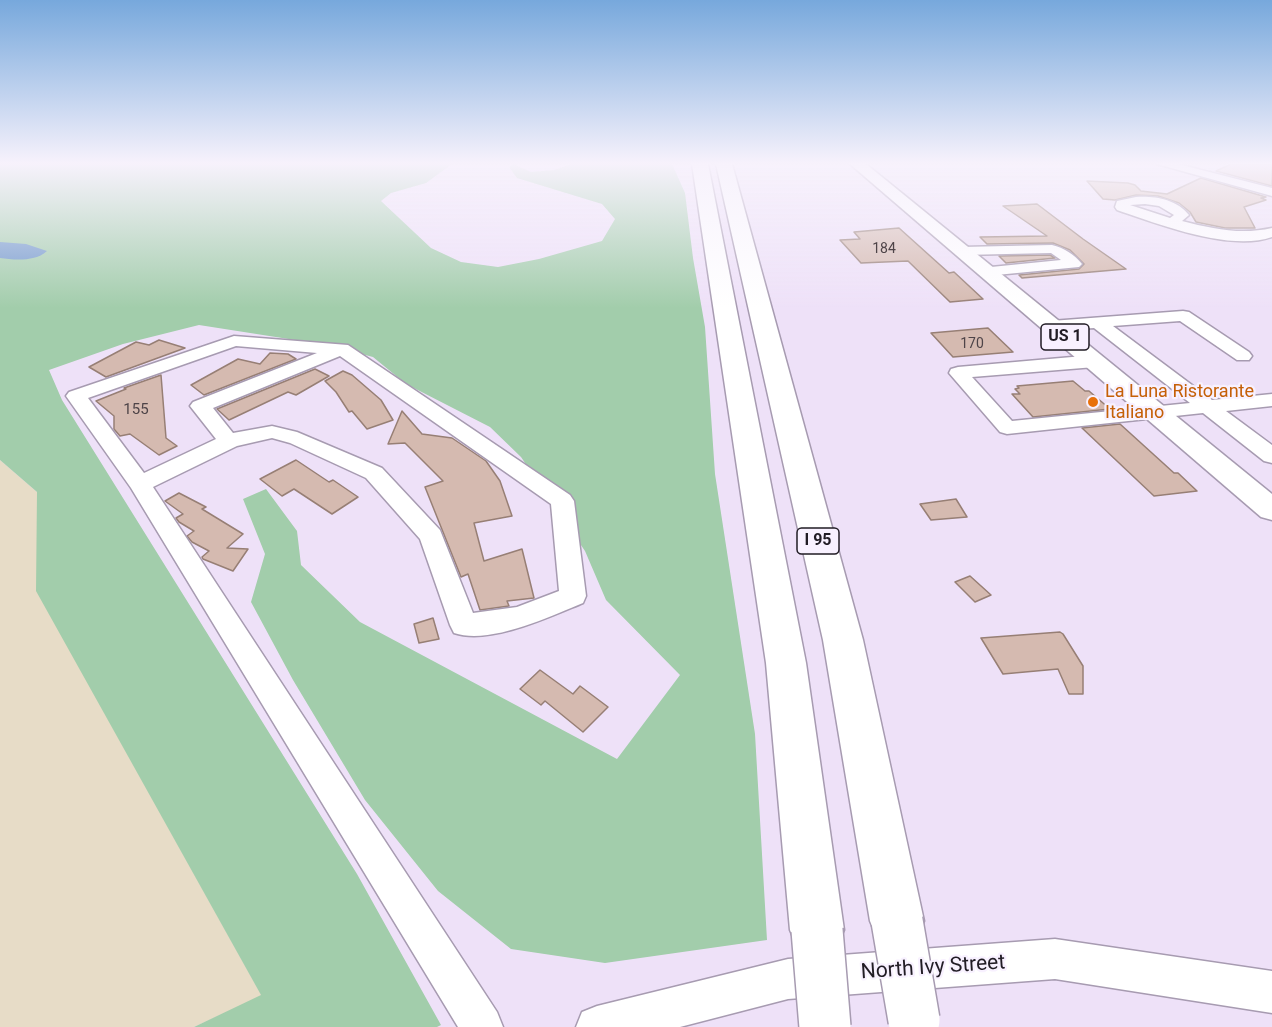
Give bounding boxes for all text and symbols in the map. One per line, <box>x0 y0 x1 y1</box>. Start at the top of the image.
house number: 184 <box>872 241 896 257</box>
road number: US 1 <box>1041 324 1089 350</box>
house number: 170 <box>960 336 984 352</box>
place label: La Luna Ristorante Italiano <box>1105 381 1254 424</box>
marker: La Luna Ristorante Italiano <box>1086 395 1100 409</box>
house number: 155 <box>123 401 149 419</box>
road number: I 95 <box>797 528 839 554</box>
street label: North Ivy Street <box>860 950 1006 986</box>

